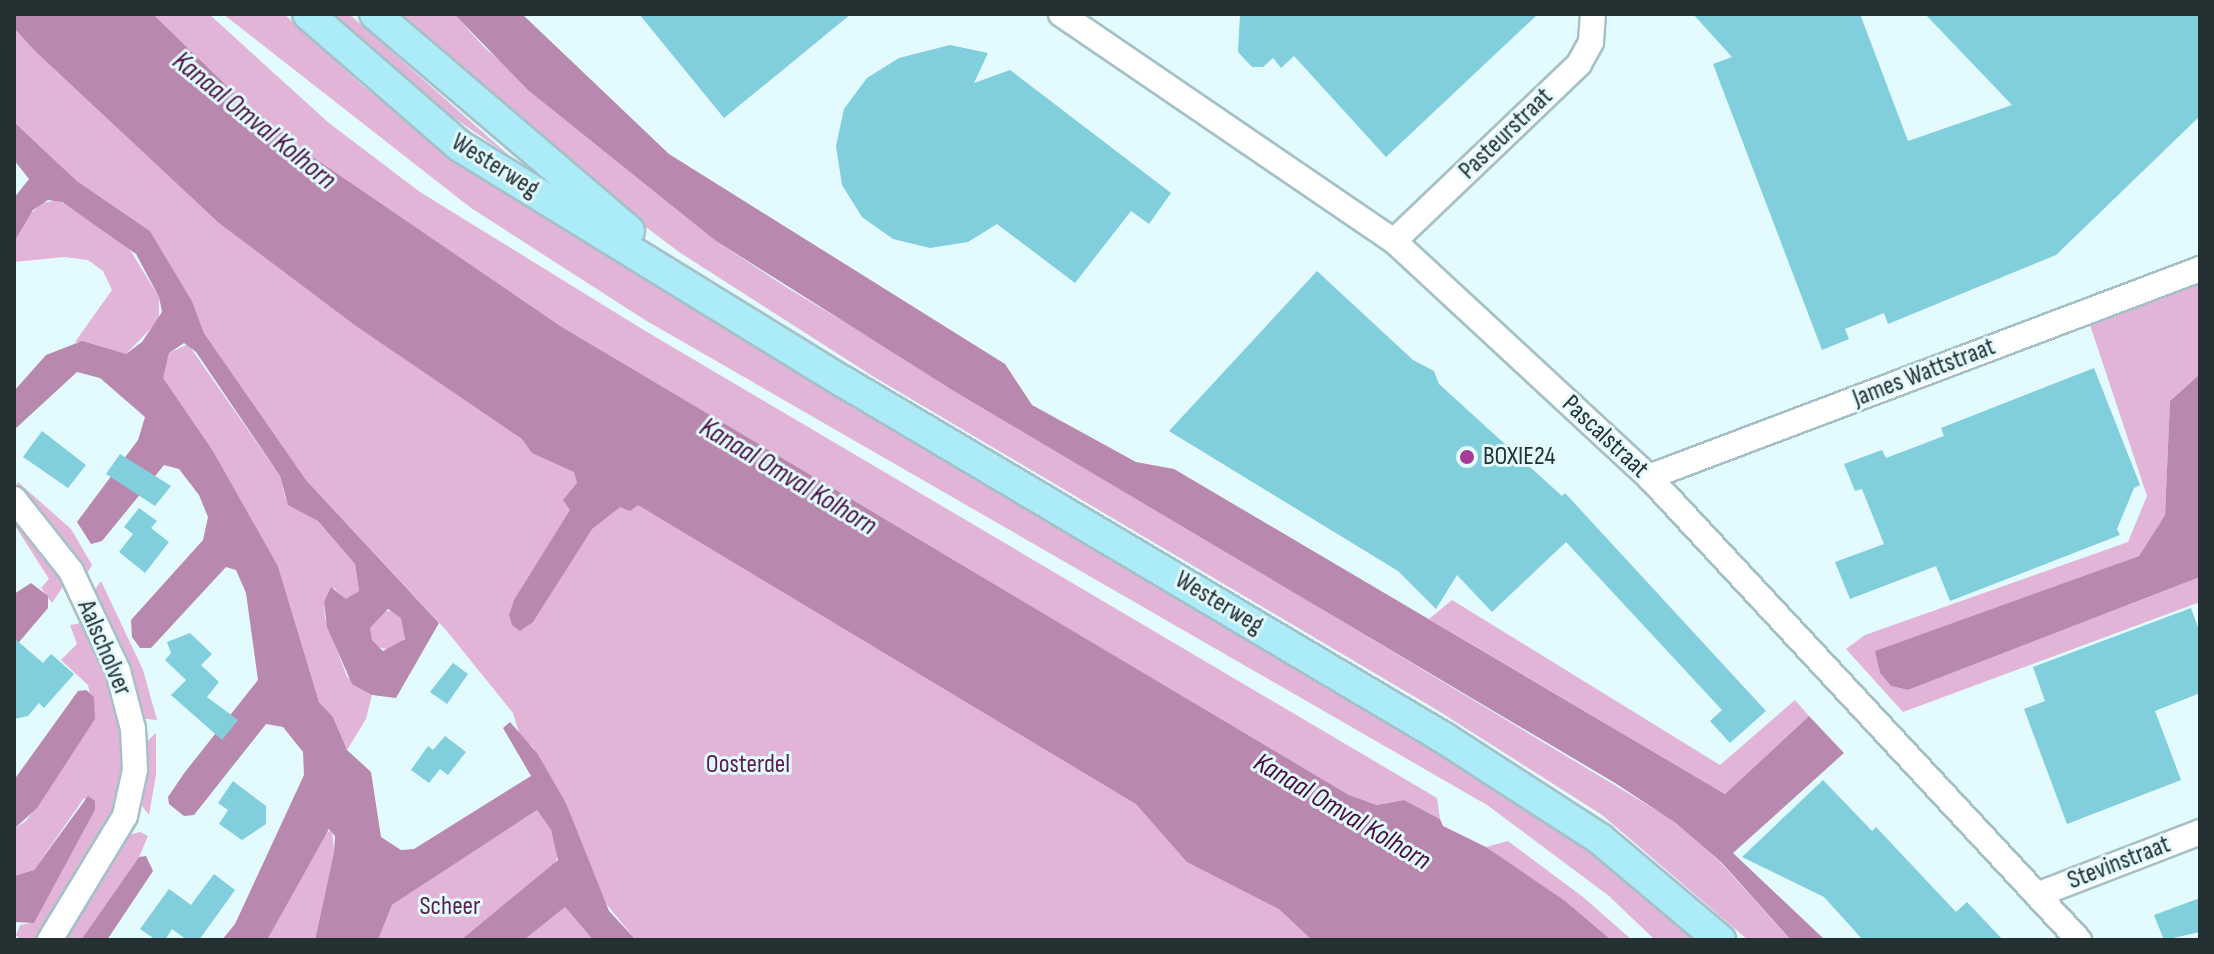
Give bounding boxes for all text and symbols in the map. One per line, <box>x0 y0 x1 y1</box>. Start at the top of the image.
water label: Kanaal Omval Kolhorn <box>166 45 342 197</box>
street label: Pasteurstraat <box>1453 82 1559 186</box>
street label: Westerweg <box>445 127 545 205</box>
street label: James Wattstraat <box>1848 332 2000 414</box>
street label: Pascalstraat <box>1555 389 1655 485</box>
water label: Kanaal Omval Kolhorn <box>693 411 883 543</box>
place label: BOXIE24 <box>1483 441 1555 473</box>
marker: BOXIE24 <box>1458 448 1476 466</box>
street label: Westerweg <box>1169 564 1269 642</box>
street label: Aalscholver <box>70 596 138 700</box>
water label: Kanaal Omval Kolhorn <box>1247 746 1437 878</box>
park label: Oosterdel <box>706 749 790 781</box>
street label: Stevinstraat <box>2063 829 2175 897</box>
park label: Scheer <box>419 891 481 923</box>

